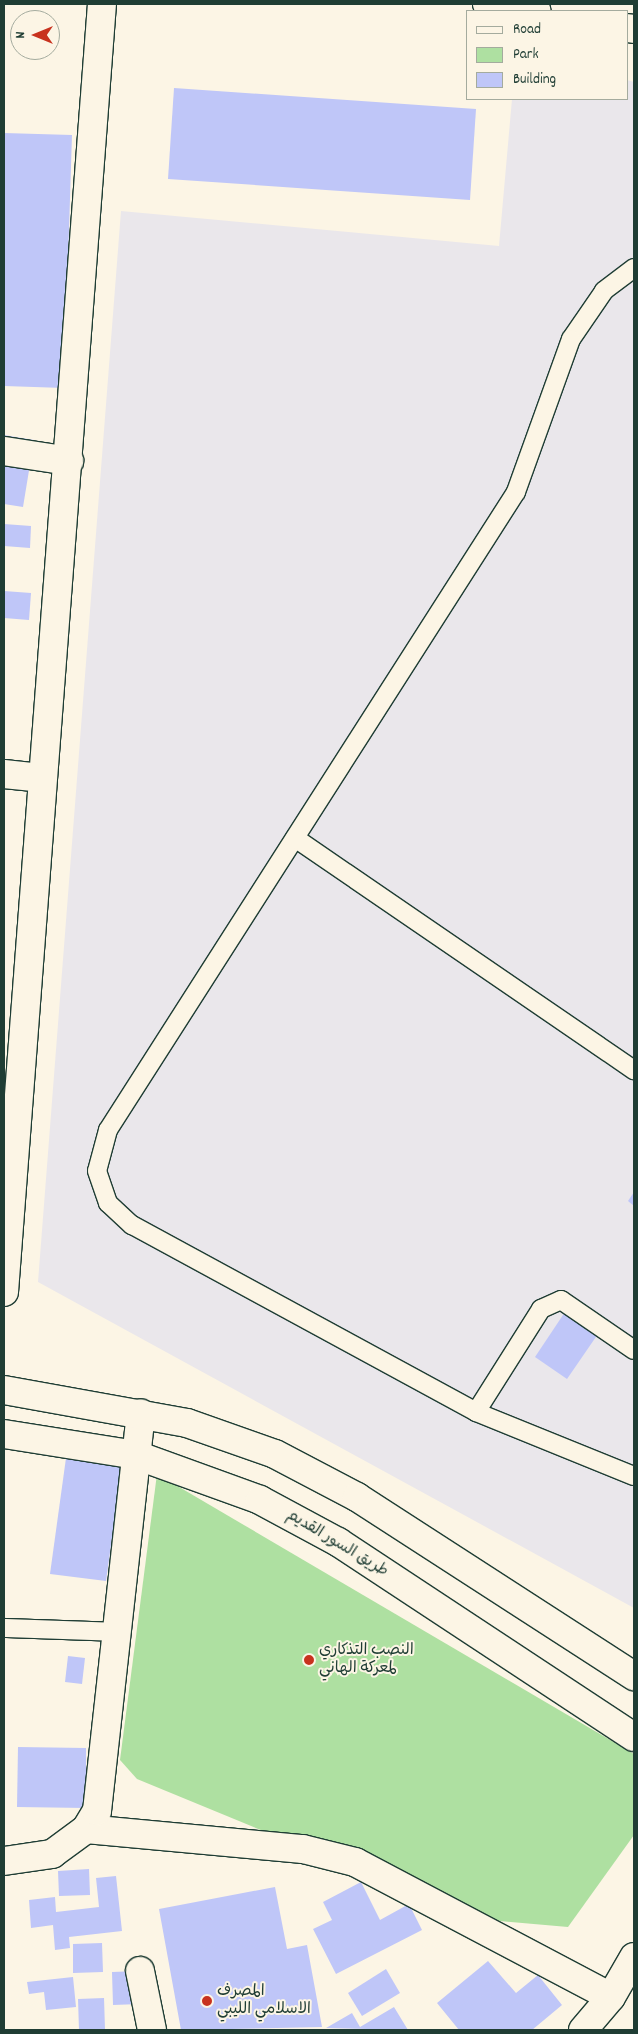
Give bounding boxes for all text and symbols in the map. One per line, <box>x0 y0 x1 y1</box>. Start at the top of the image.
north arrow <box>10 10 60 60</box>
legend <box>466 10 628 100</box>
text: Road <box>513 19 541 41</box>
text: N <box>11 32 31 38</box>
text: Park <box>513 44 539 66</box>
text: Building <box>513 69 556 91</box>
street label: طريق السور القديم <box>283 1506 391 1582</box>
place label: النصب التذكاري لمعركة الهاني <box>319 1641 414 1679</box>
marker: النصب التذكاري لمعركة الهاني <box>303 1654 315 1666</box>
place label: المصرف الاسلامي الليبي <box>217 1982 311 2020</box>
marker: المصرف الاسلامي الليبي <box>201 1995 213 2007</box>

